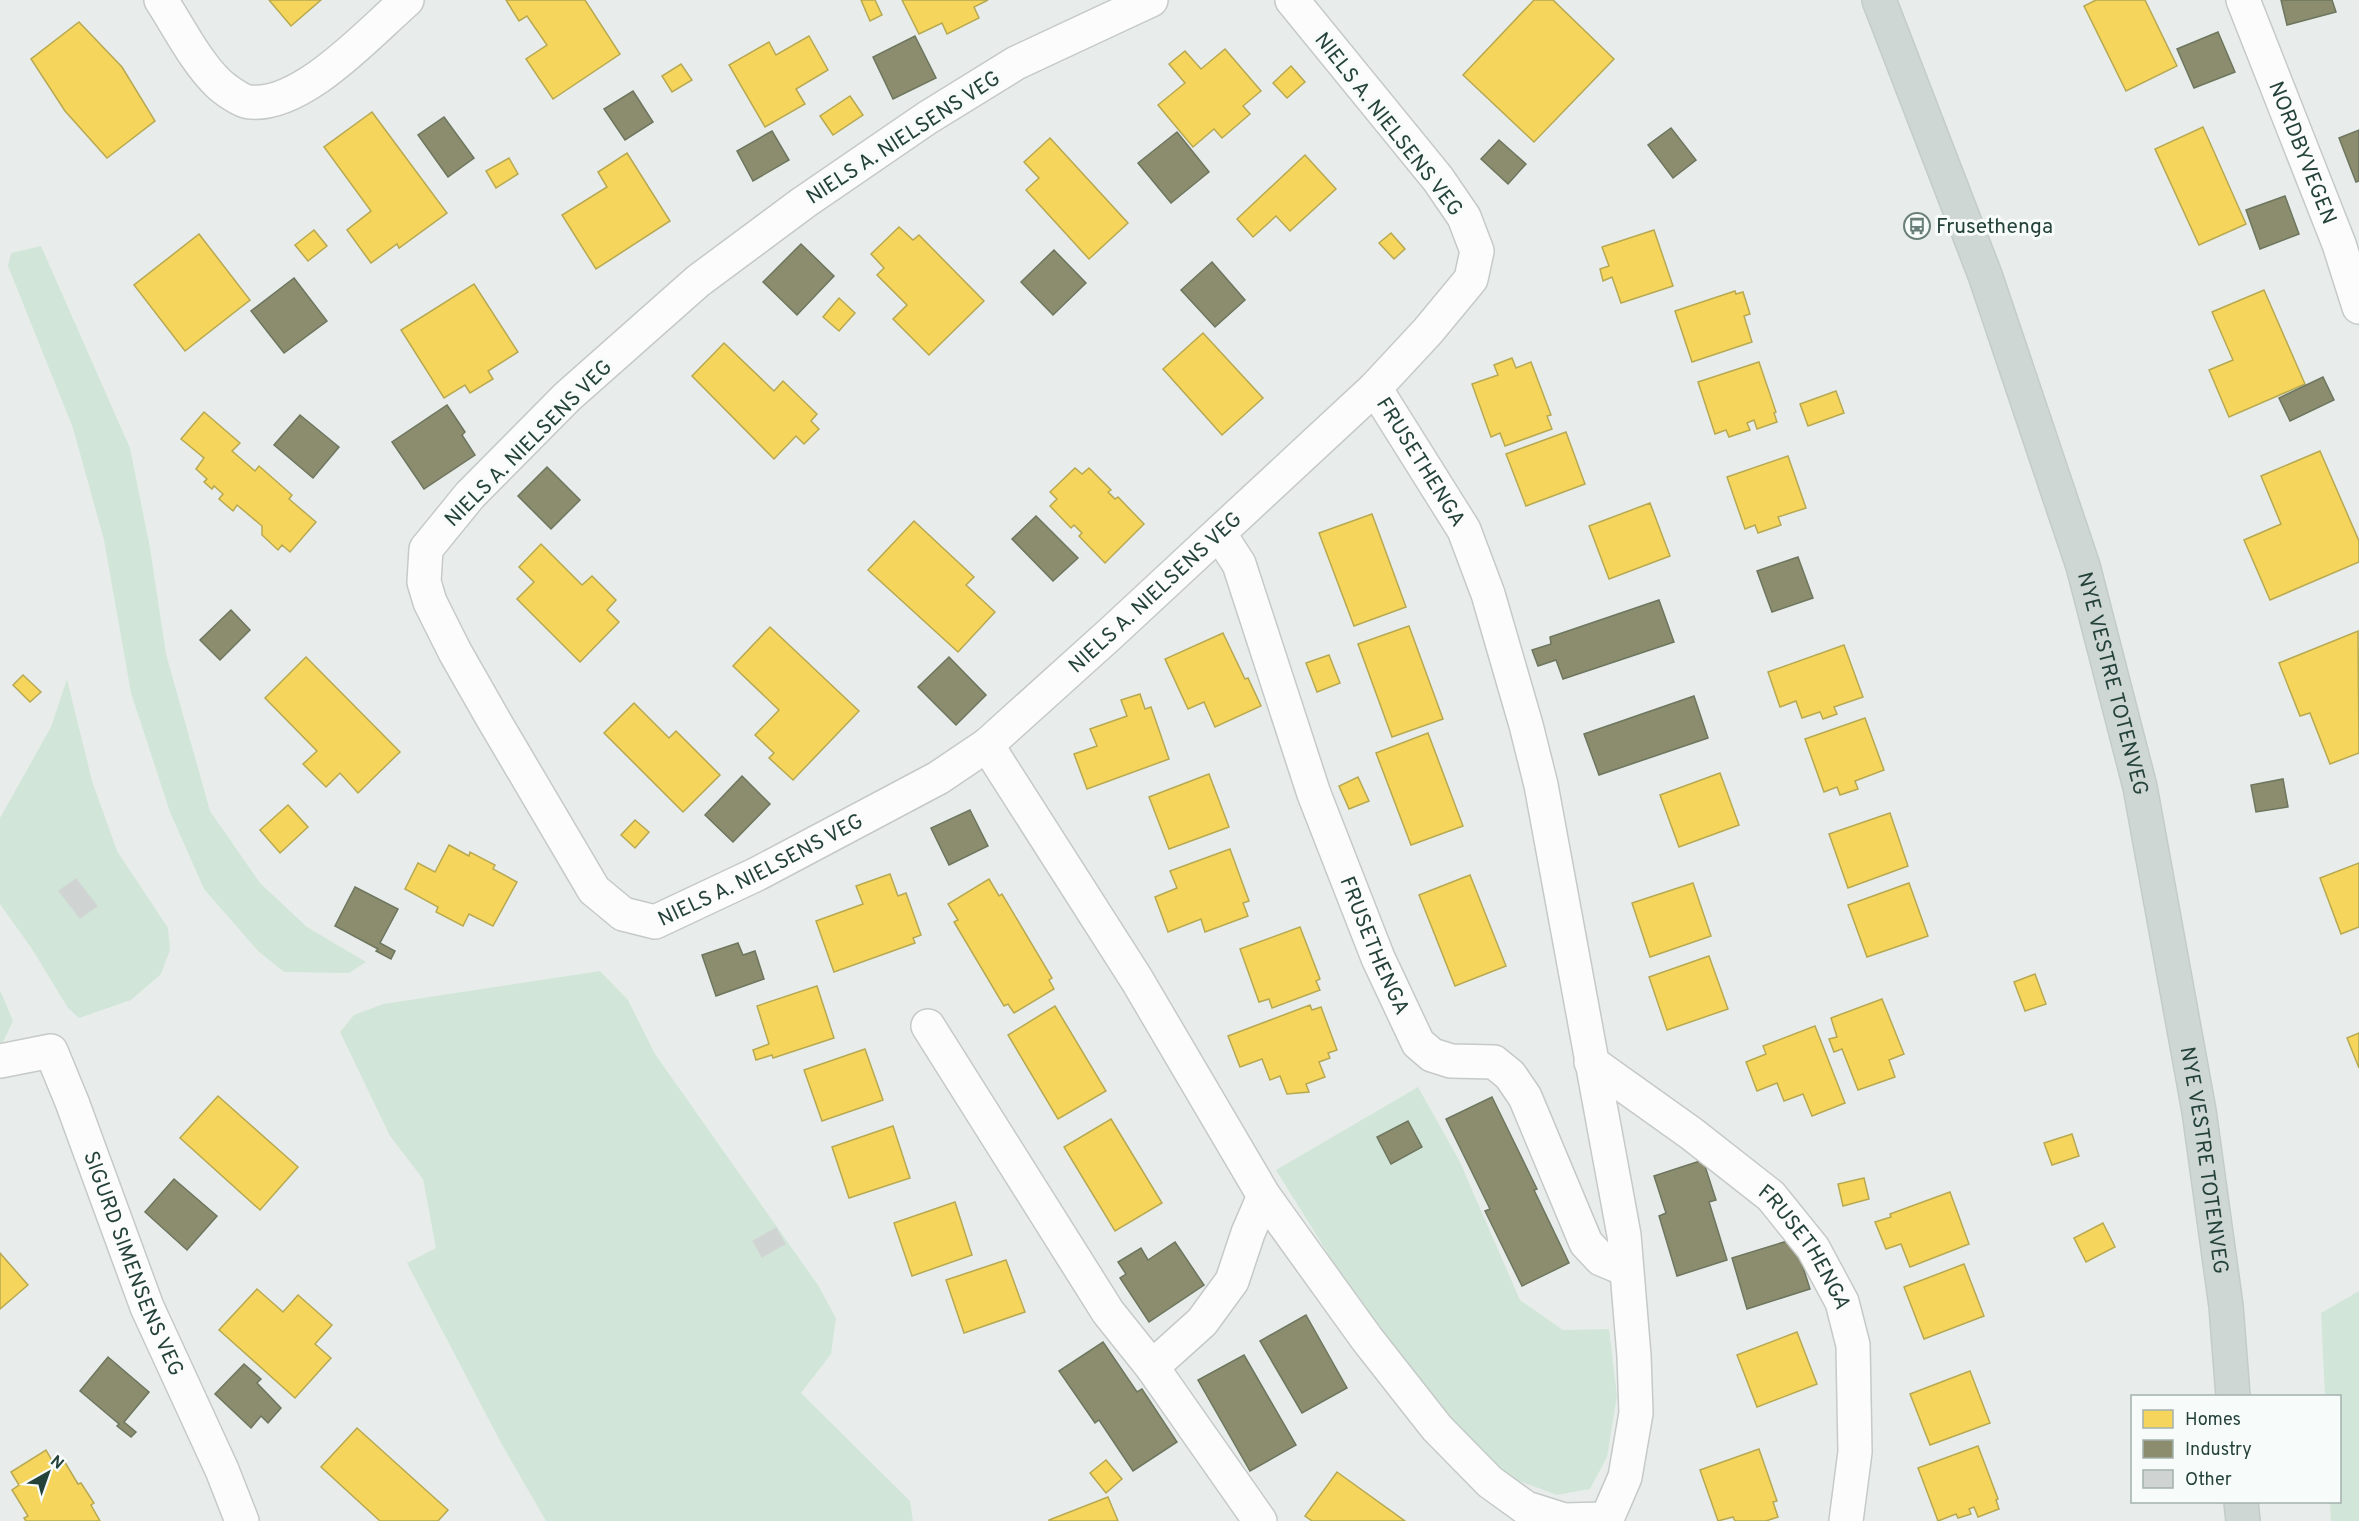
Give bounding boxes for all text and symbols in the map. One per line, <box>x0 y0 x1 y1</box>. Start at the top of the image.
street label: NIELS A. NIELSENS VEG <box>1308 28 1468 222</box>
street label: NIELS A. NIELSENS VEG <box>802 65 1006 211</box>
street label: NORDBYVEGEN <box>2261 78 2342 228</box>
bus stop icon: Frusethenga <box>1902 211 1932 241</box>
place label: Frusethenga <box>1936 214 2053 241</box>
street label: NIELS A. NIELSENS VEG <box>440 355 619 534</box>
street label: FRUSETHENGA <box>1369 393 1471 532</box>
street label: NIELS A. NIELSENS VEG <box>1064 507 1248 680</box>
street label: NYE VESTRE TOTENVEG <box>2070 569 2153 797</box>
street label: NIELS A. NIELSENS VEG <box>654 808 868 934</box>
street label: FRUSETHENGA <box>1333 873 1415 1020</box>
street label: NYE VESTRE TOTENVEG <box>2173 1045 2233 1276</box>
street label: SIGURD SIMENSENS VEG <box>76 1148 189 1381</box>
street label: FRUSETHENGA <box>1752 1179 1855 1313</box>
legend <box>2131 1395 2341 1503</box>
text: Homes <box>2185 1409 2241 1432</box>
text: Industry <box>2185 1439 2252 1462</box>
north arrow <box>18 1443 78 1503</box>
text: N <box>46 1452 67 1474</box>
text: Other <box>2185 1469 2232 1492</box>

